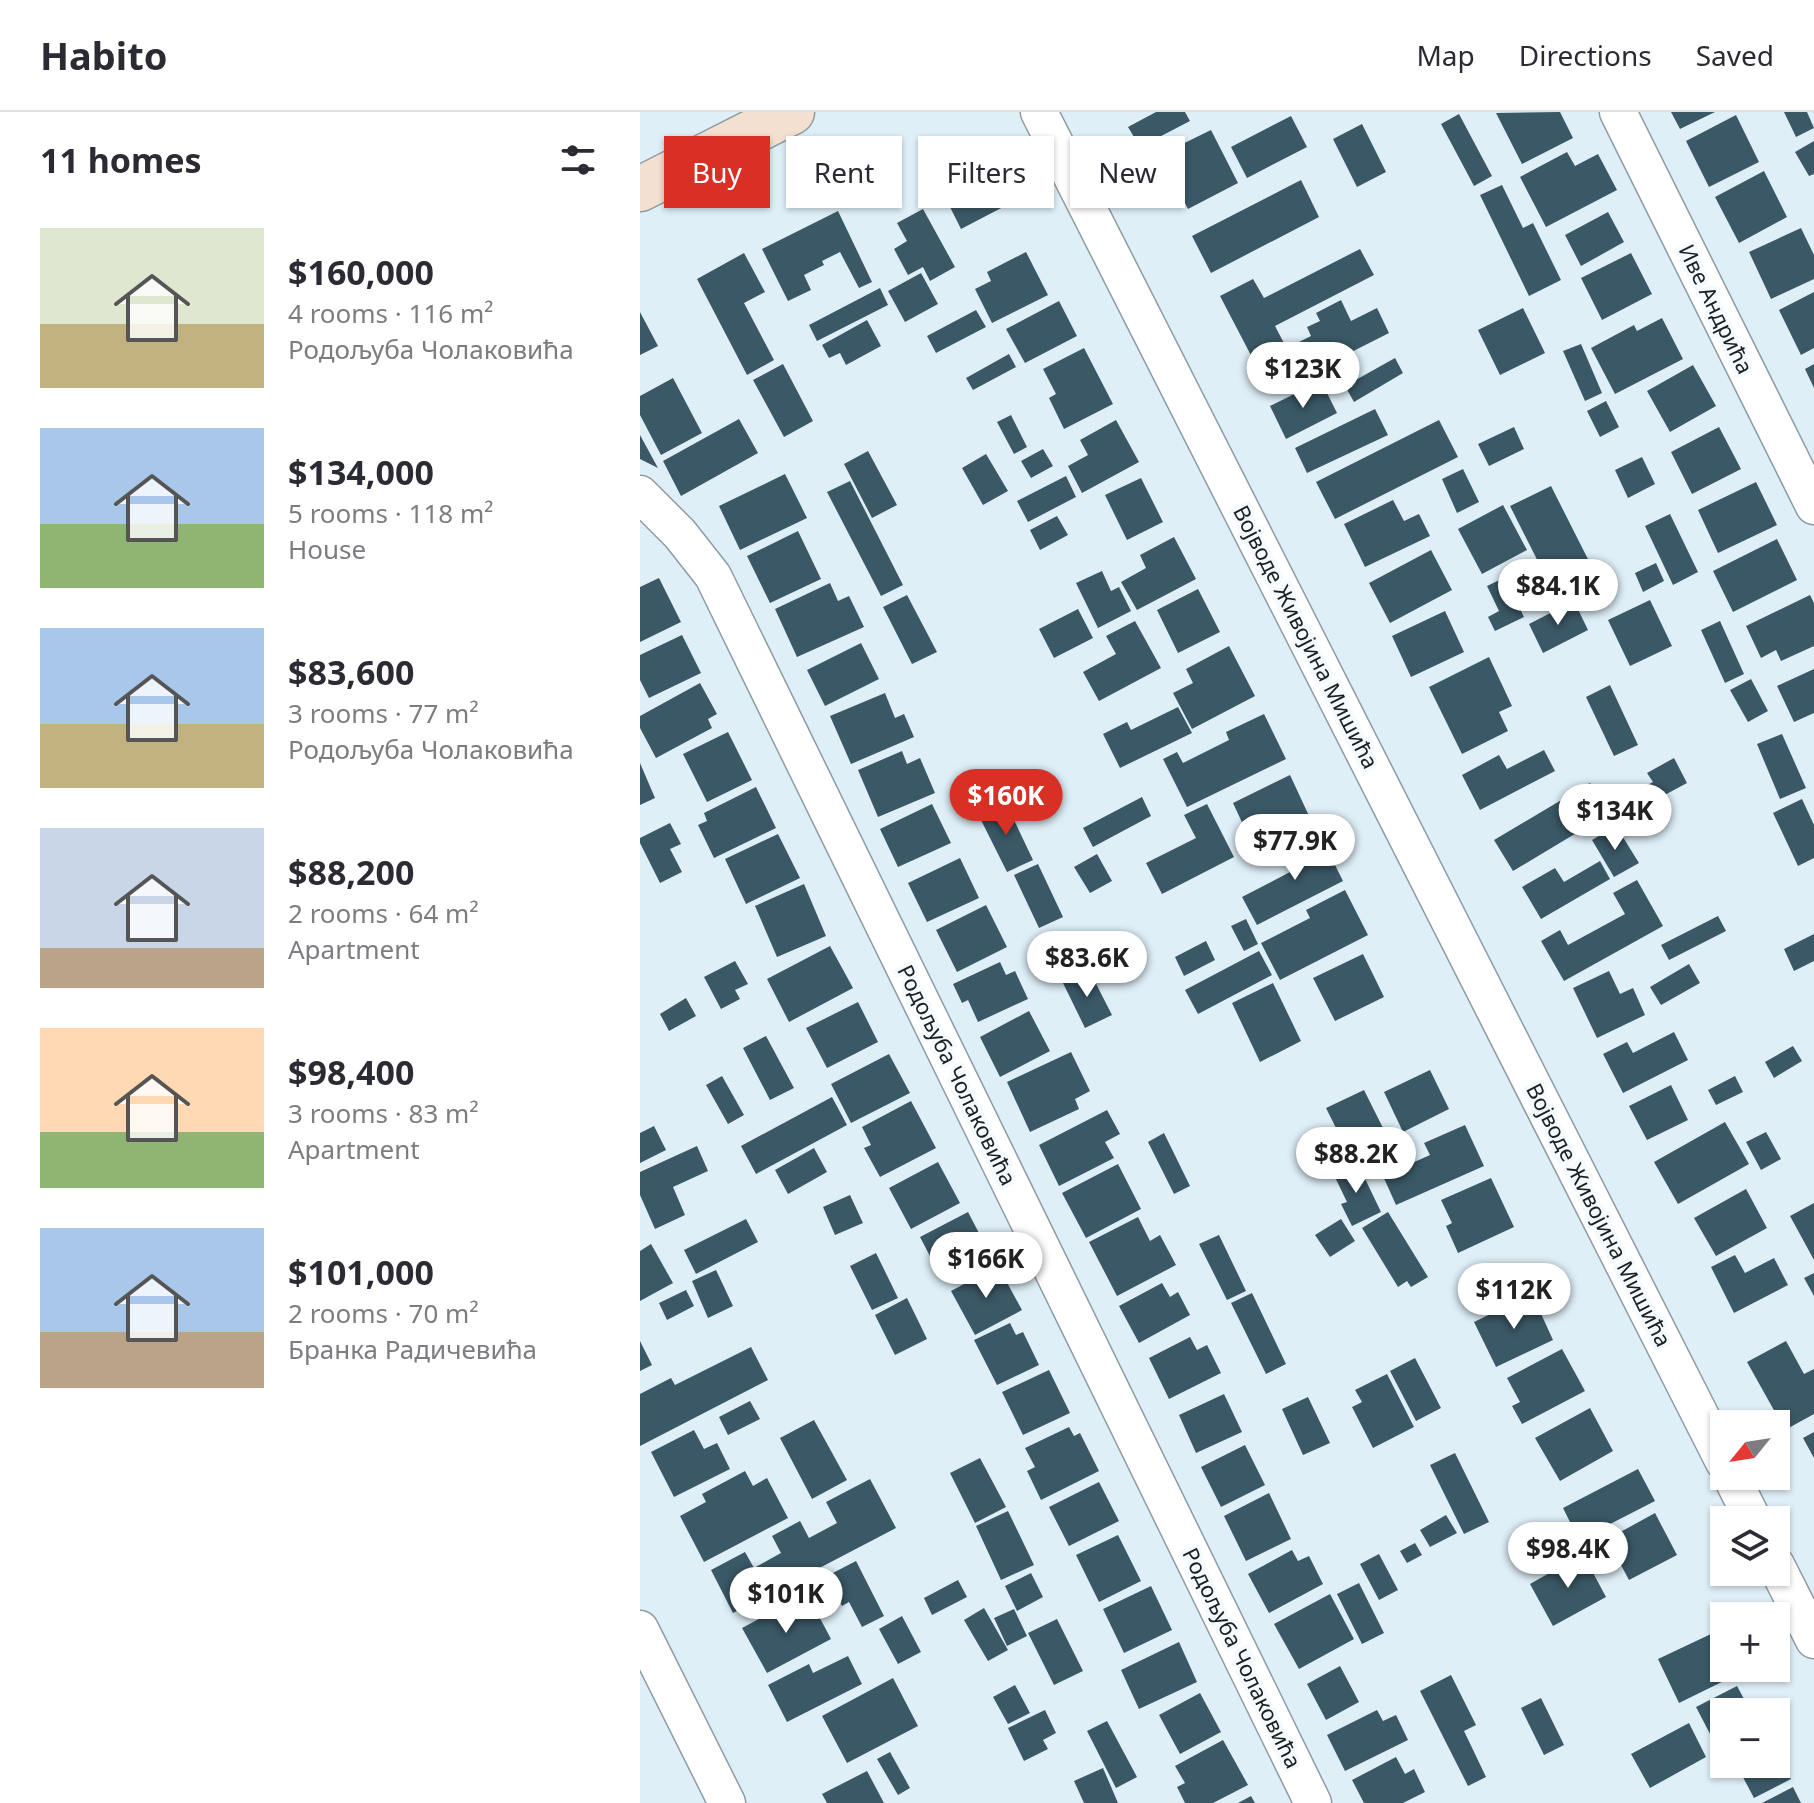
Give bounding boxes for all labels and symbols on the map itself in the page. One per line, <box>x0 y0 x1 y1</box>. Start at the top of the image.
street label: Иве Андрића <box>1673 239 1761 378</box>
pin: $123K <box>1247 342 1359 410</box>
street label: Војводе Живојина Мишића <box>1227 500 1387 773</box>
pin: $84.1K <box>1493 559 1623 627</box>
pin: $160K <box>950 769 1062 837</box>
pin: $134K <box>1559 784 1671 852</box>
pin: $77.9K <box>1230 814 1360 882</box>
pin: $83.6K <box>1022 931 1152 999</box>
street label: Родољуба Чолаковића <box>891 959 1024 1190</box>
street label: Војводе Живојина Мишића <box>1520 1078 1680 1351</box>
pin: $88.2K <box>1291 1127 1421 1195</box>
pin: $166K <box>930 1232 1042 1300</box>
pin: $112K <box>1458 1263 1570 1331</box>
north arrow <box>1710 1410 1790 1490</box>
pin: $98.4K <box>1503 1522 1633 1590</box>
street label: Родољуба Чолаковића <box>1176 1542 1309 1773</box>
pin: $101K <box>730 1567 842 1635</box>

